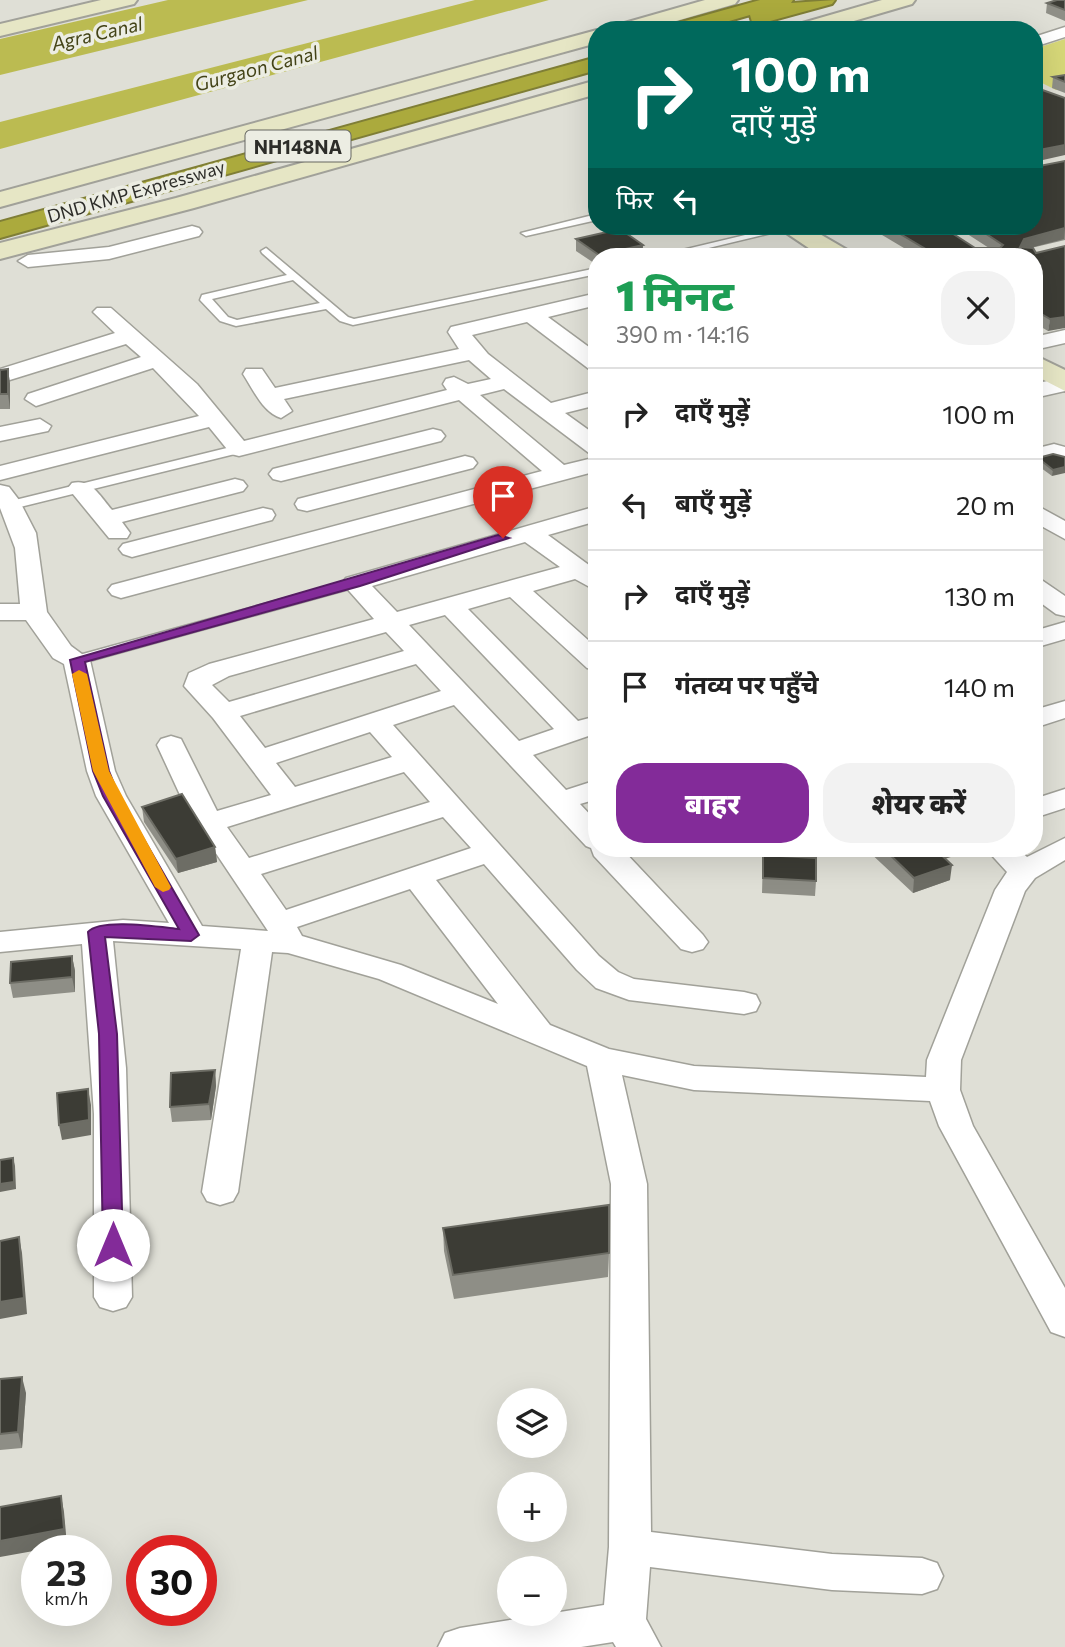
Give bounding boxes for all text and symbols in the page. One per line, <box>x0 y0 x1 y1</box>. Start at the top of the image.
water label: Agra Canal <box>48 11 146 55</box>
water label: Gurgaon Canal <box>192 40 321 96</box>
text: 100 m <box>731 42 870 102</box>
icon: right <box>616 49 707 140</box>
text: दाएँ मुड़ें <box>731 102 816 142</box>
road number: NH148NA <box>246 130 350 162</box>
street label: DND KMP Expressway <box>45 155 227 227</box>
icon: left <box>667 182 705 220</box>
text: फिर <box>616 183 653 214</box>
text: 1 मिनट <box>616 268 734 320</box>
button: close <box>941 271 1015 345</box>
text: 390 m · 14:16 <box>616 320 750 348</box>
icon: right <box>616 395 654 433</box>
text: दाएँ मुड़ें <box>675 395 750 426</box>
text: 100 m <box>942 398 1015 429</box>
pin <box>473 466 533 538</box>
icon: arrive <box>484 477 522 515</box>
icon: left <box>616 486 654 524</box>
text: बाएँ मुड़ें <box>675 486 751 517</box>
text: 20 m <box>956 489 1015 520</box>
icon: right <box>616 577 654 615</box>
text: दाएँ मुड़ें <box>675 577 750 608</box>
text: 130 m <box>944 580 1015 611</box>
icon: arrive <box>616 668 654 706</box>
text: गंतव्य पर पहुँचे <box>675 668 819 699</box>
text: 140 m <box>944 671 1015 702</box>
button: बाहर <box>616 763 809 843</box>
button: शेयर करें <box>823 763 1015 843</box>
position arrow <box>76 1208 150 1282</box>
map controls <box>497 1388 567 1626</box>
button: layers <box>497 1388 567 1458</box>
button: + <box>497 1472 567 1542</box>
speed limit sign: 30 <box>126 1535 217 1626</box>
text: 23 <box>46 1550 87 1593</box>
button: − <box>497 1556 567 1626</box>
text: km/h <box>45 1587 88 1609</box>

